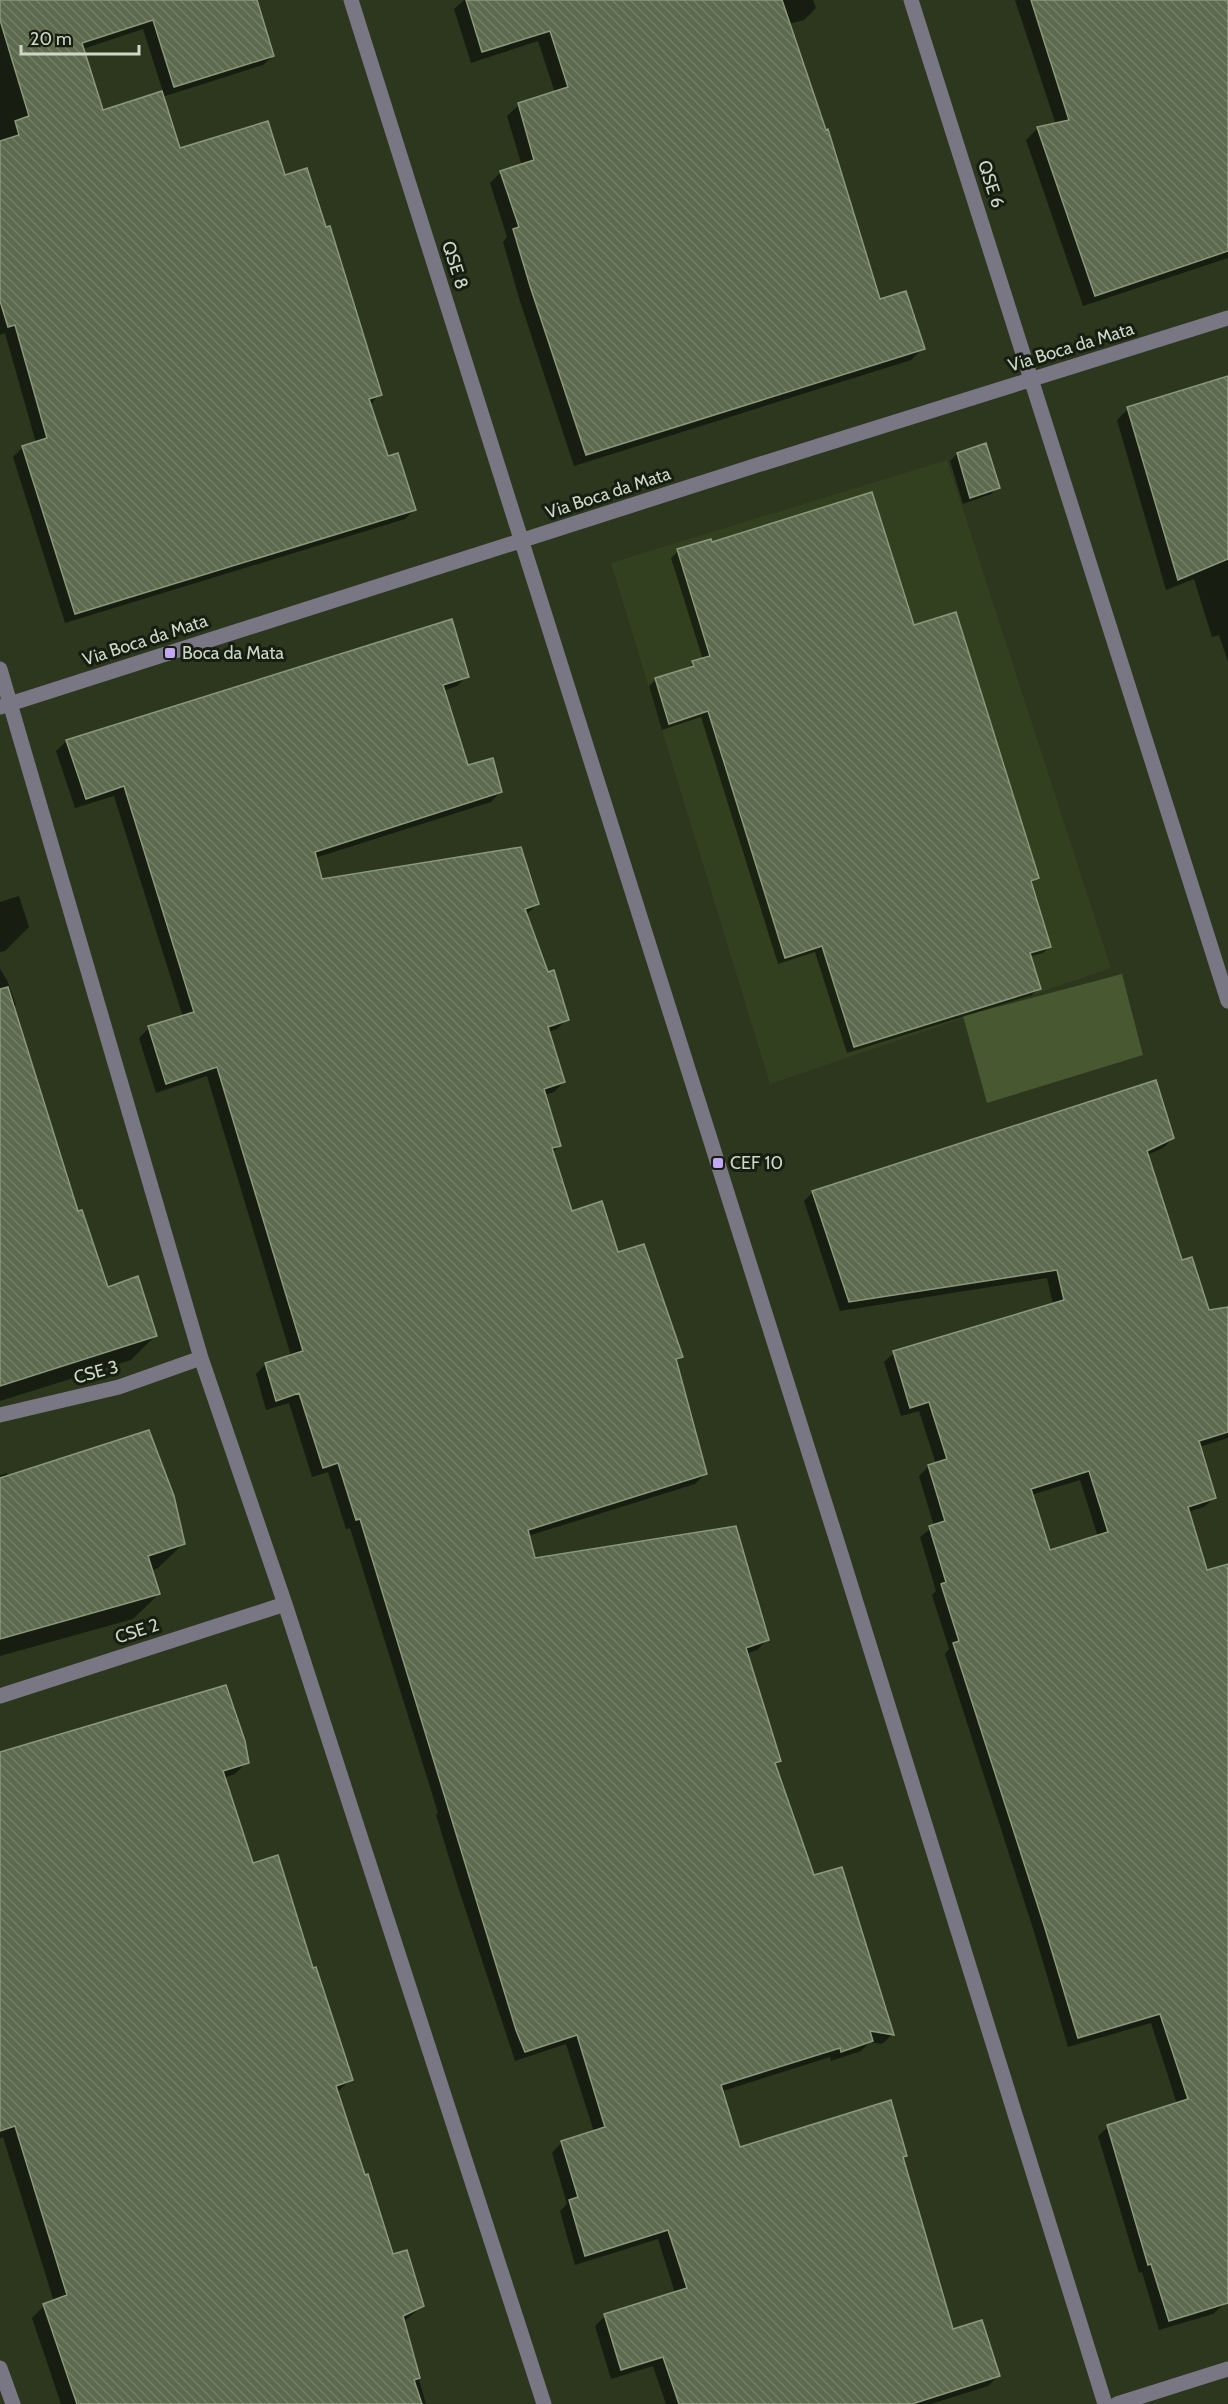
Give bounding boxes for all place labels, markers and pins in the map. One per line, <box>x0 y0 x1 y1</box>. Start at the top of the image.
place label: Boca da Mata <box>182 642 284 664</box>
marker: Boca da Mata <box>163 646 177 660</box>
place label: CEF 10 <box>730 1152 783 1174</box>
marker: CEF 10 <box>711 1156 725 1170</box>

